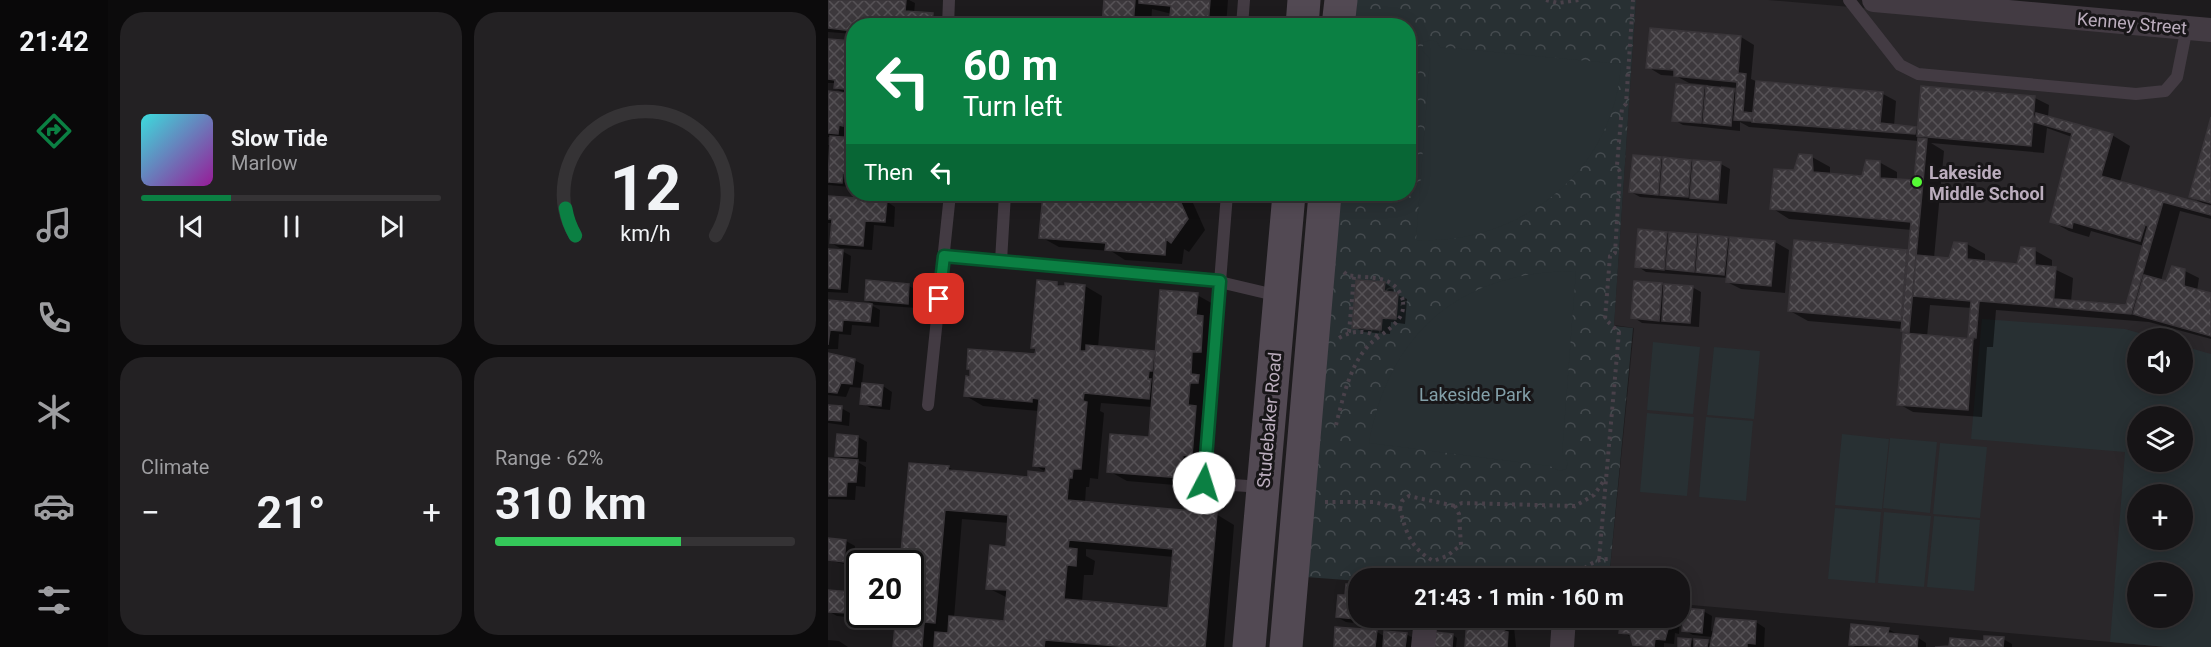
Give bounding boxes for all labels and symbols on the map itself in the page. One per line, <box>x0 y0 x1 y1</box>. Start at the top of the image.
street label: Kenney Street <box>2076 8 2188 38</box>
place label: Lakeside Middle School <box>1929 162 2044 204</box>
marker: Lakeside Middle School <box>1910 175 1924 189</box>
pin <box>913 273 964 324</box>
street label: Studebaker Road <box>1253 351 1285 489</box>
park label: Lakeside Park <box>1419 384 1532 405</box>
position arrow <box>1172 451 1236 515</box>
speed limit sign: 20 <box>846 550 924 628</box>

